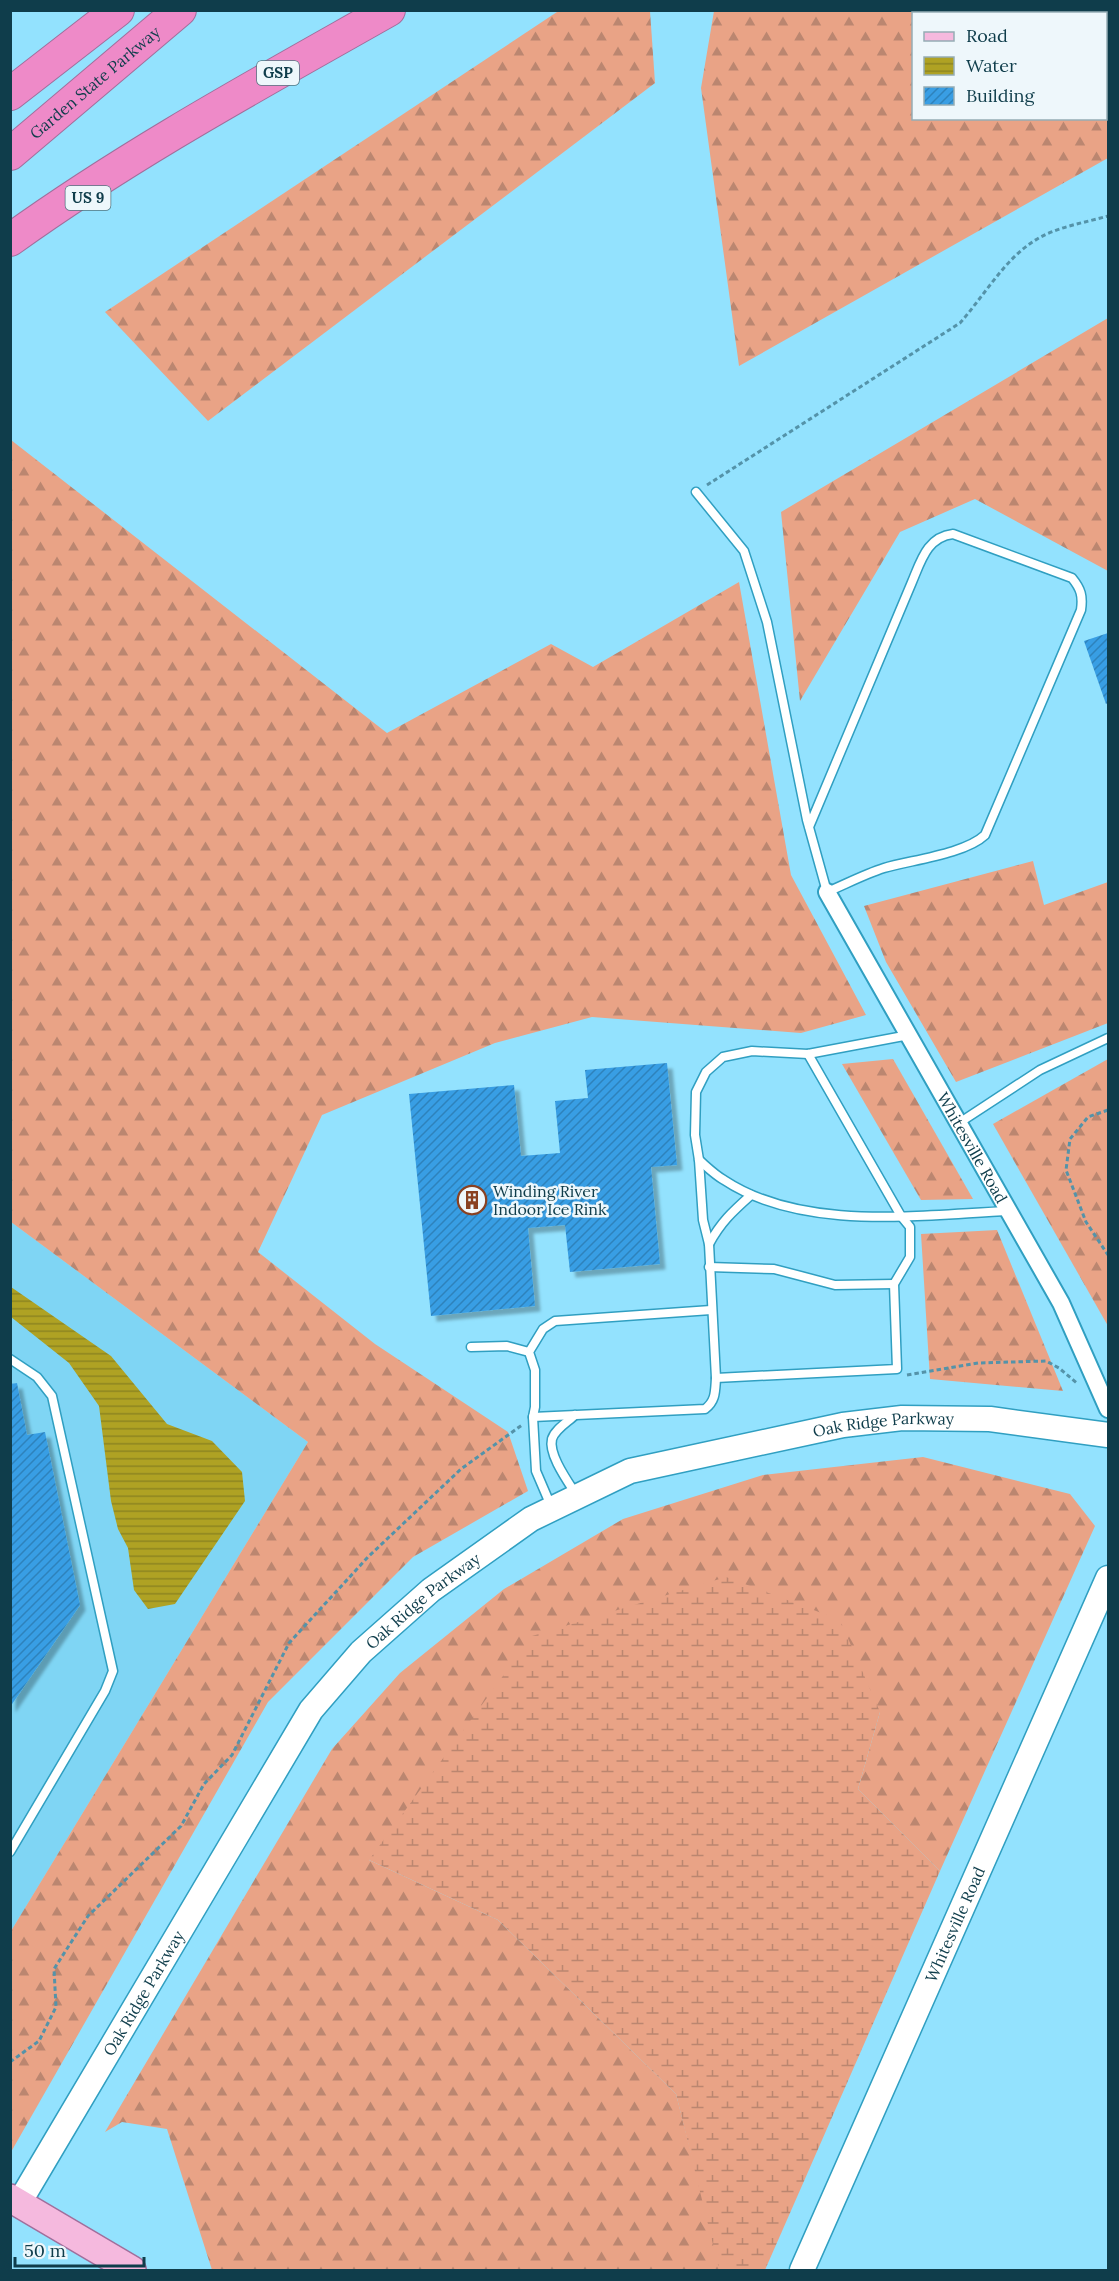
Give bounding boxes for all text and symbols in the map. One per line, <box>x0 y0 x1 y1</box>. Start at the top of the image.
legend <box>912 12 1107 120</box>
street label: Garden State Parkway <box>25 21 164 143</box>
text: Road <box>966 24 1008 47</box>
text: Water <box>966 54 1017 77</box>
road number: GSP <box>257 61 299 85</box>
text: Building <box>966 84 1036 107</box>
road number: US 9 <box>66 186 110 210</box>
street label: Whitesville Road <box>933 1089 1012 1207</box>
place label: Winding River Indoor Ice Rink <box>493 1181 607 1219</box>
building icon: Winding River Indoor Ice Rink <box>456 1184 488 1216</box>
street label: Oak Ridge Parkway <box>811 1408 955 1441</box>
street label: Oak Ridge Parkway <box>361 1548 485 1653</box>
street label: Whitesville Road <box>921 1863 989 1985</box>
street label: Oak Ridge Parkway <box>99 1926 188 2059</box>
scale bar <box>15 2230 144 2268</box>
text: 50 m <box>24 2239 66 2262</box>

